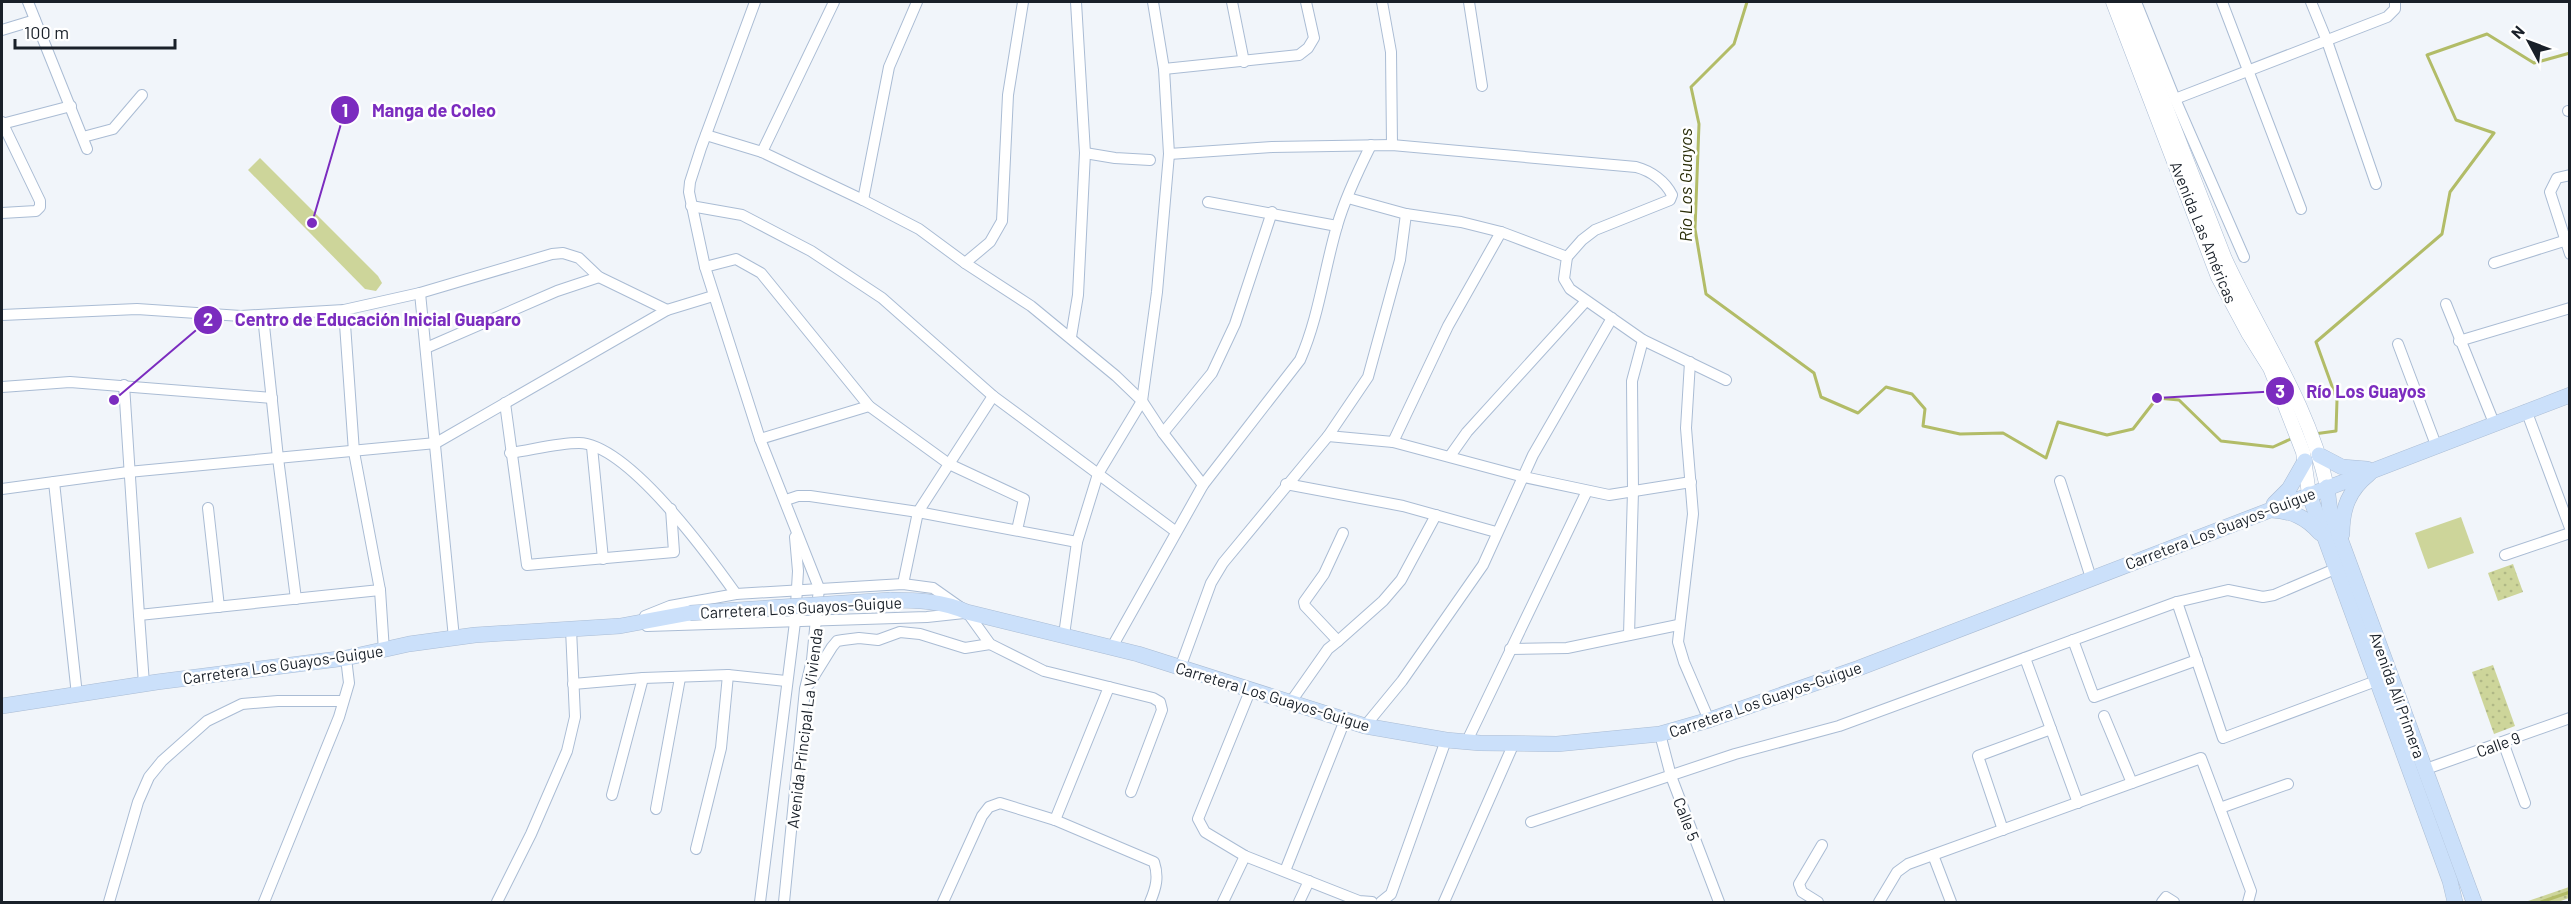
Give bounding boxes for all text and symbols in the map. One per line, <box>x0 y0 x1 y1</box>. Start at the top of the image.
scale bar <box>15 12 176 50</box>
north arrow <box>2499 12 2559 72</box>
text: 100 m <box>24 21 69 43</box>
text: N <box>2507 22 2528 42</box>
callout: Manga de Coleo <box>330 92 508 128</box>
text: 1 <box>342 99 348 121</box>
text: Manga de Coleo <box>372 99 496 121</box>
water label: Río Los Guayos <box>1674 128 1696 242</box>
street label: Avenida Las Américas <box>2167 158 2241 306</box>
callout: Centro de Educación Inicial Guaparo <box>193 302 533 338</box>
text: 2 <box>203 308 213 330</box>
text: Centro de Educación Inicial Guaparo <box>235 308 521 330</box>
callout: Río Los Guayos <box>2265 373 2438 409</box>
text: 3 <box>2275 380 2285 402</box>
text: Río Los Guayos <box>2306 380 2426 402</box>
street label: Carretera Los Guayos-Guigue <box>2122 483 2318 573</box>
street label: Carretera Los Guayos-Guigue <box>700 592 902 622</box>
street label: Avenida Principal La Vivienda <box>782 627 826 829</box>
street label: Avenida Alí Primera <box>2366 629 2430 761</box>
street label: Carretera Los Guayos-Guigue <box>182 641 384 687</box>
street label: Carretera Los Guayos-Guigue <box>1174 657 1372 735</box>
street label: Carretera Los Guayos-Guigue <box>1666 657 1864 741</box>
street label: Calle 9 <box>2474 727 2522 761</box>
street label: Calle 5 <box>1670 795 1704 843</box>

